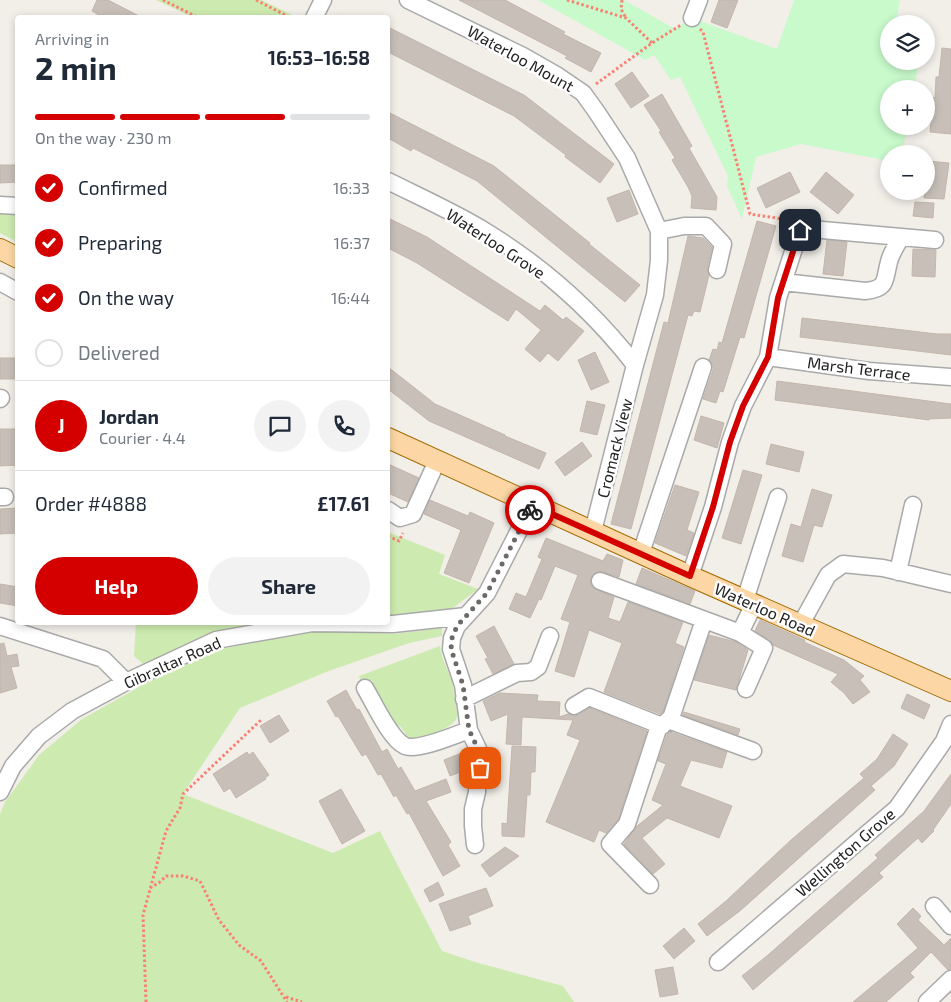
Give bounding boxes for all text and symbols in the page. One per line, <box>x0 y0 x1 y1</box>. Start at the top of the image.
map controls <box>880 15 935 200</box>
button: layers <box>880 15 935 70</box>
street label: Waterloo Mount <box>464 21 578 95</box>
text: Arriving in <box>35 29 109 48</box>
text: 16:53–16:58 <box>268 46 370 69</box>
text: 2 min <box>35 48 117 86</box>
button: + <box>880 80 935 135</box>
text: On the way · 230 m <box>35 128 172 147</box>
button: − <box>880 145 935 200</box>
icon: check <box>35 174 63 202</box>
text: Confirmed <box>78 176 168 199</box>
text: 16:33 <box>333 178 370 197</box>
street label: Waterloo Grove <box>443 204 549 282</box>
pin <box>779 209 821 251</box>
icon: home <box>786 216 814 244</box>
icon: check <box>35 229 63 257</box>
text: Preparing <box>78 231 162 254</box>
text: 16:37 <box>334 233 370 252</box>
icon: check <box>35 284 63 312</box>
text: On the way <box>78 286 174 309</box>
text: 16:44 <box>331 288 370 307</box>
text: Delivered <box>78 341 160 364</box>
street label: Marsh Terrace <box>806 352 912 384</box>
street label: Cromack View <box>592 396 636 500</box>
button: chat <box>254 400 306 452</box>
button: phone <box>318 400 370 452</box>
text: Jordan <box>99 405 159 428</box>
text: J <box>57 414 65 437</box>
text: Courier · 4.4 <box>99 428 186 447</box>
courier <box>505 485 555 535</box>
text: Order #4888 <box>35 492 147 515</box>
text: £17.61 <box>317 492 370 515</box>
icon: bike <box>516 496 544 524</box>
button: Help <box>35 557 198 615</box>
button: Share <box>208 557 370 615</box>
street label: Waterloo Road <box>712 578 818 640</box>
street label: Gibraltar Road <box>120 632 224 692</box>
pin <box>459 747 501 789</box>
icon: bag <box>466 754 494 782</box>
street label: Wellington Grove <box>791 804 899 900</box>

